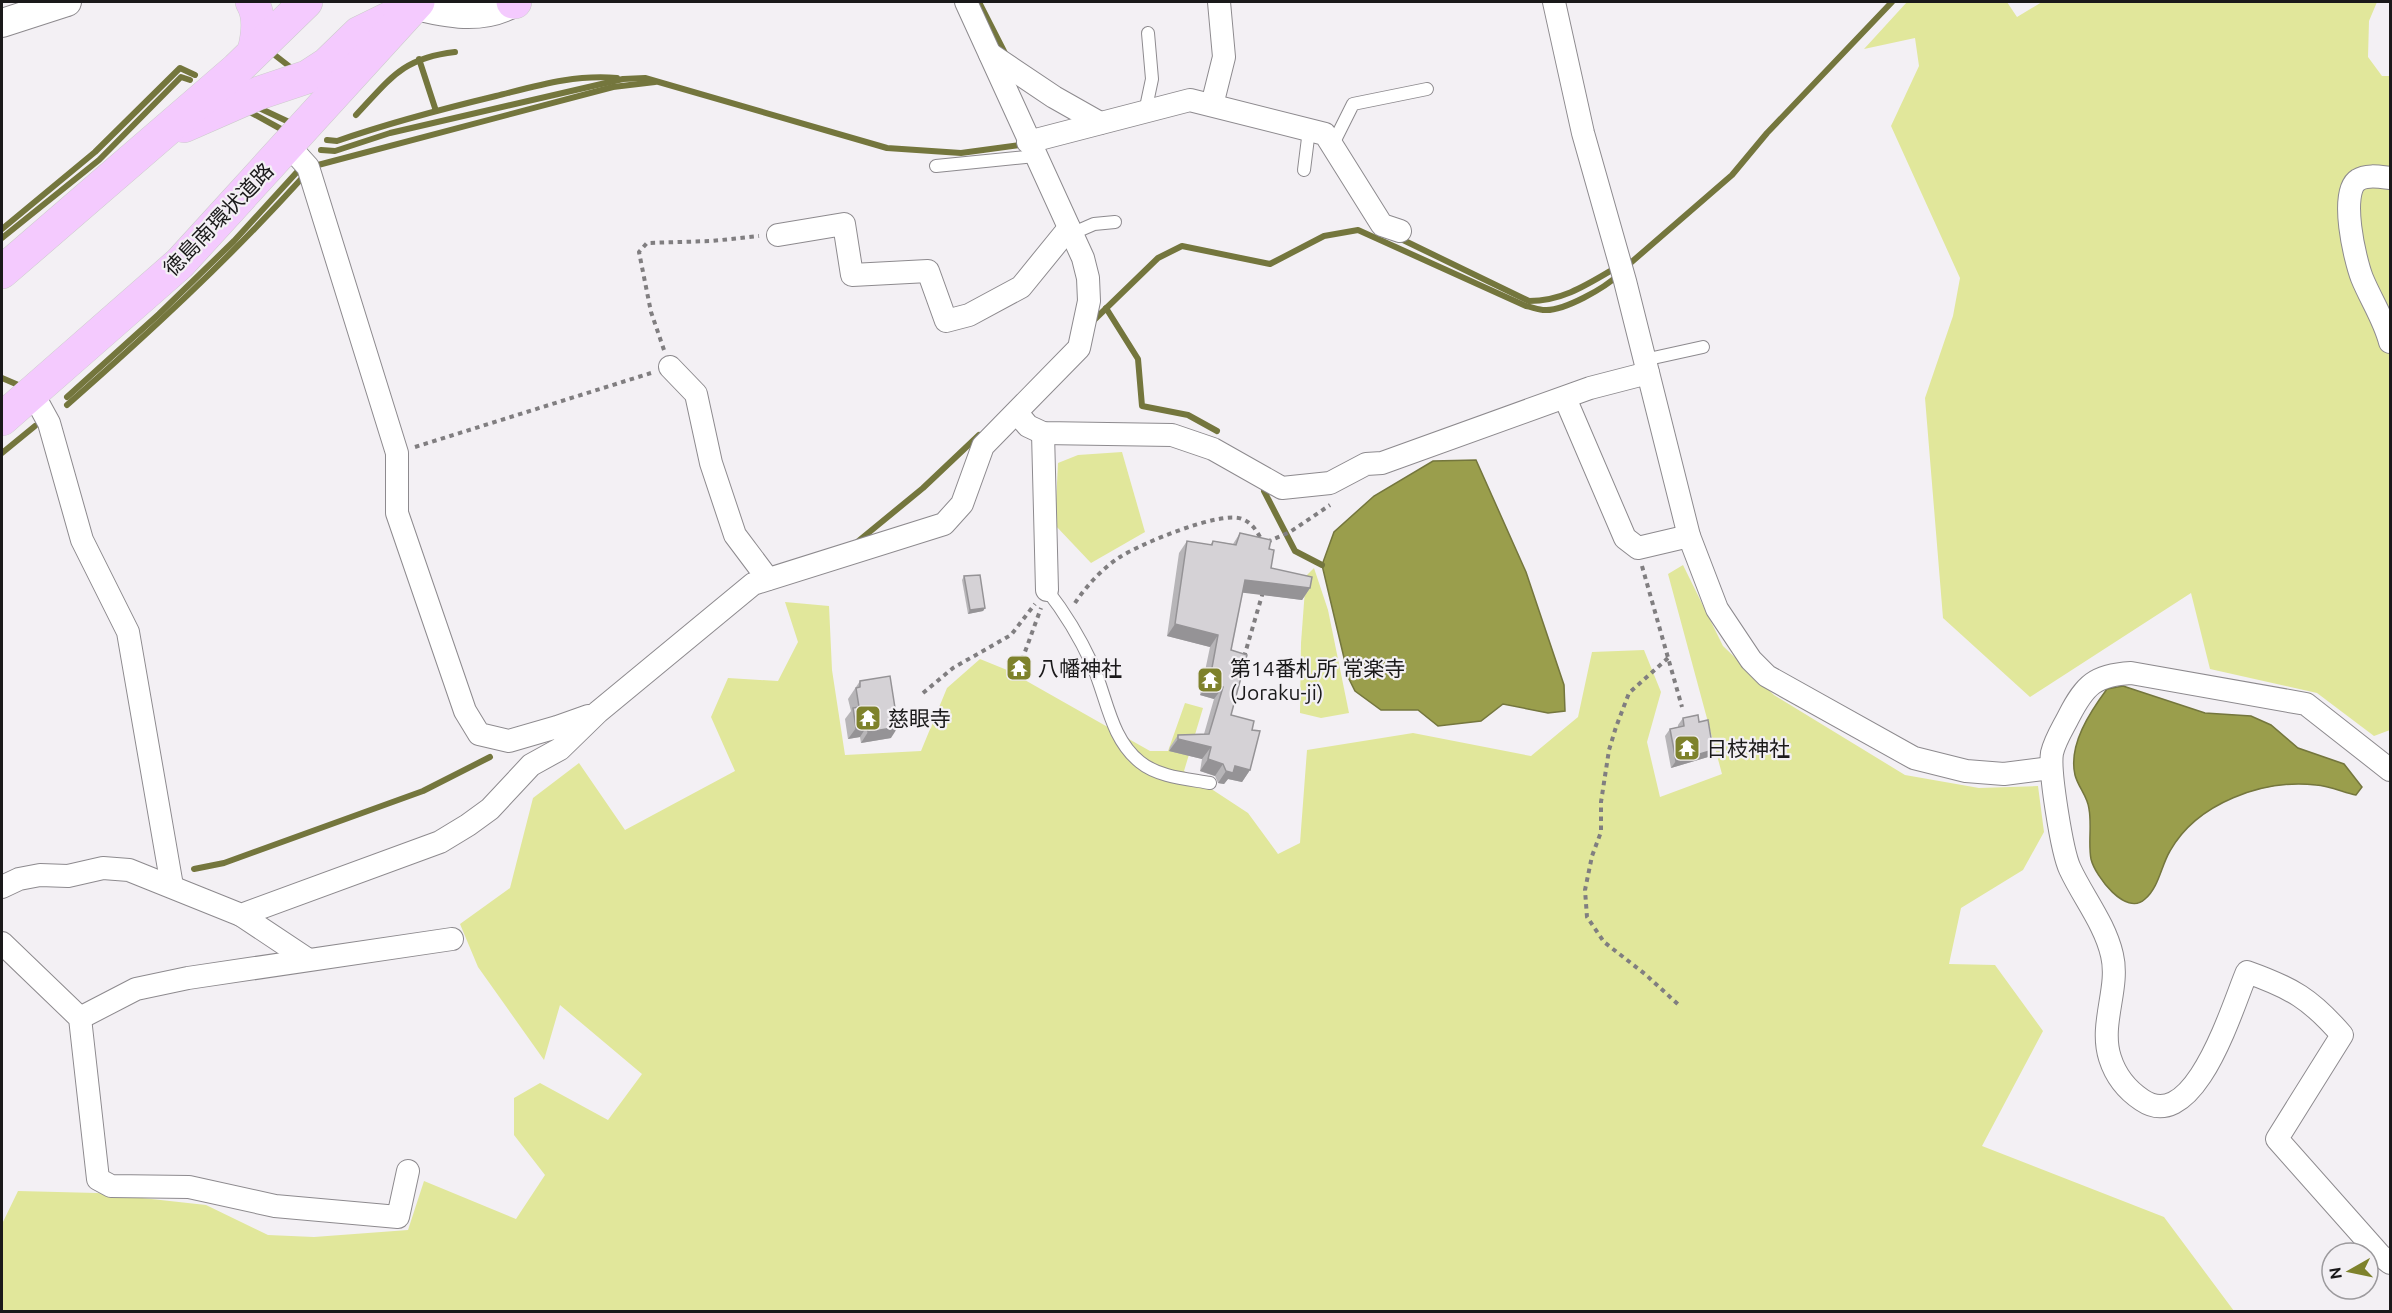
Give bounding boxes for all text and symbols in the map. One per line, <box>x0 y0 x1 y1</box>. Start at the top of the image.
street label: 徳島南環状道路 <box>158 158 278 280</box>
temple icon: 八幡神社 <box>1004 653 1034 683</box>
place label: 八幡神社 <box>1038 656 1122 680</box>
place label: 第14番札所 常楽寺 (Joraku-ji) <box>1230 656 1406 704</box>
temple icon: 第14番札所 常楽寺 (Joraku-ji) <box>1195 665 1225 695</box>
temple icon: 慈眼寺 <box>853 703 883 733</box>
place label: 慈眼寺 <box>888 706 951 730</box>
temple icon: 日枝神社 <box>1672 733 1702 763</box>
place label: 日枝神社 <box>1706 736 1790 760</box>
north arrow <box>2320 1241 2380 1301</box>
text: N <box>2325 1266 2345 1281</box>

